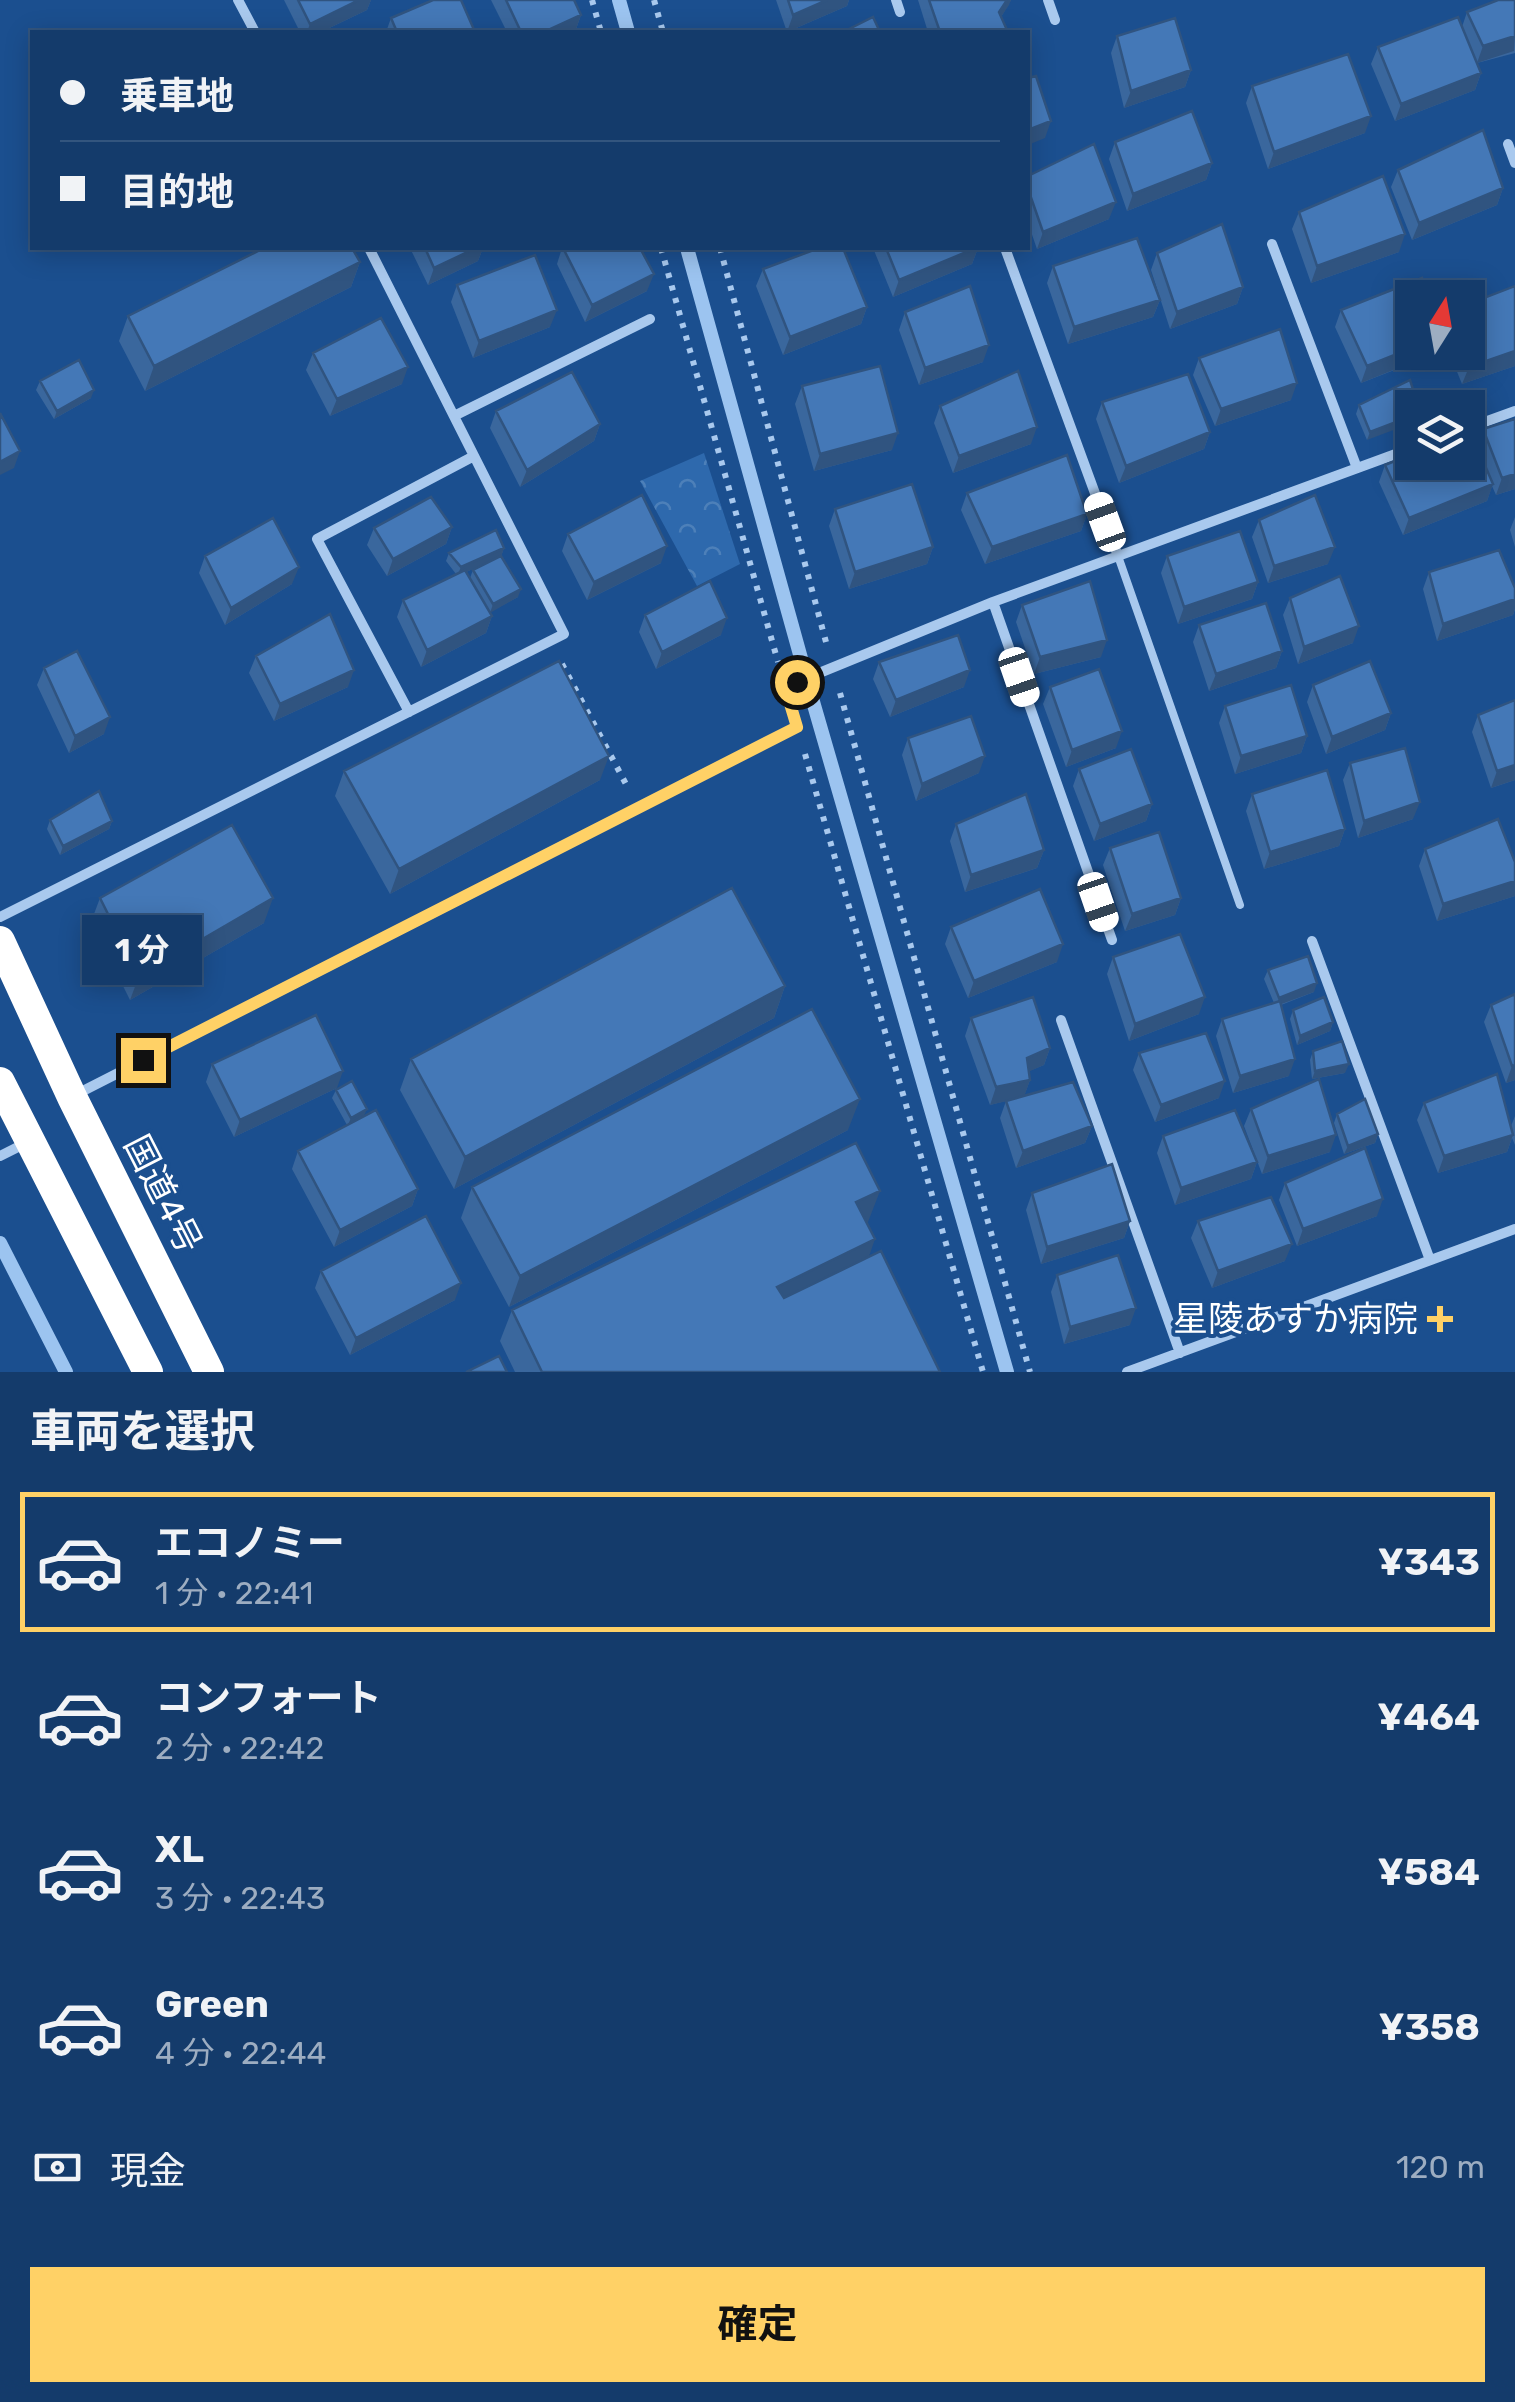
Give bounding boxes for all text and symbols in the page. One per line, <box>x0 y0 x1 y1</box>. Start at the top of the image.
text: 乗車地 <box>120 73 234 119</box>
text: 目的地 <box>120 169 234 215</box>
north arrow <box>1395 280 1485 370</box>
map controls <box>1395 280 1485 480</box>
button: layers <box>1395 390 1485 480</box>
car <box>1081 489 1129 555</box>
car <box>995 644 1043 710</box>
route start <box>775 660 820 705</box>
car <box>1074 869 1122 935</box>
callout: 1 分 <box>83 915 203 985</box>
text: 1 分 <box>115 931 169 969</box>
route end <box>121 1038 166 1083</box>
street label: 国道4号 <box>116 1128 210 1260</box>
place label: 星陵あすか病院 <box>1173 1298 1418 1340</box>
marker: 星陵あすか病院 <box>1427 1306 1453 1332</box>
text: 車両を選択 <box>30 1405 255 1458</box>
icon: car <box>35 1517 125 1607</box>
text: エコノミー <box>155 1520 345 1566</box>
text: ¥343 <box>1378 1539 1480 1585</box>
text: 1 分 · 22:41 <box>155 1574 313 1612</box>
icon: car <box>35 1672 125 1762</box>
text: コンフォート <box>155 1675 382 1721</box>
text: ¥464 <box>1377 1694 1480 1740</box>
text: 2 分 · 22:42 <box>155 1729 324 1767</box>
text: XL <box>155 1826 204 1872</box>
icon: car <box>35 1827 125 1917</box>
text: ¥584 <box>1378 1849 1480 1895</box>
text: 3 分 · 22:43 <box>155 1879 325 1917</box>
text: Green <box>155 1981 269 2027</box>
icon: car <box>35 1982 125 2072</box>
text: ¥358 <box>1379 2004 1480 2050</box>
text: 4 分 · 22:44 <box>155 2034 326 2072</box>
icon: cash <box>30 2140 85 2195</box>
text: 現金 <box>110 2148 186 2194</box>
text: 120 m <box>1396 2148 1485 2186</box>
button: 確定 <box>30 2267 1485 2382</box>

